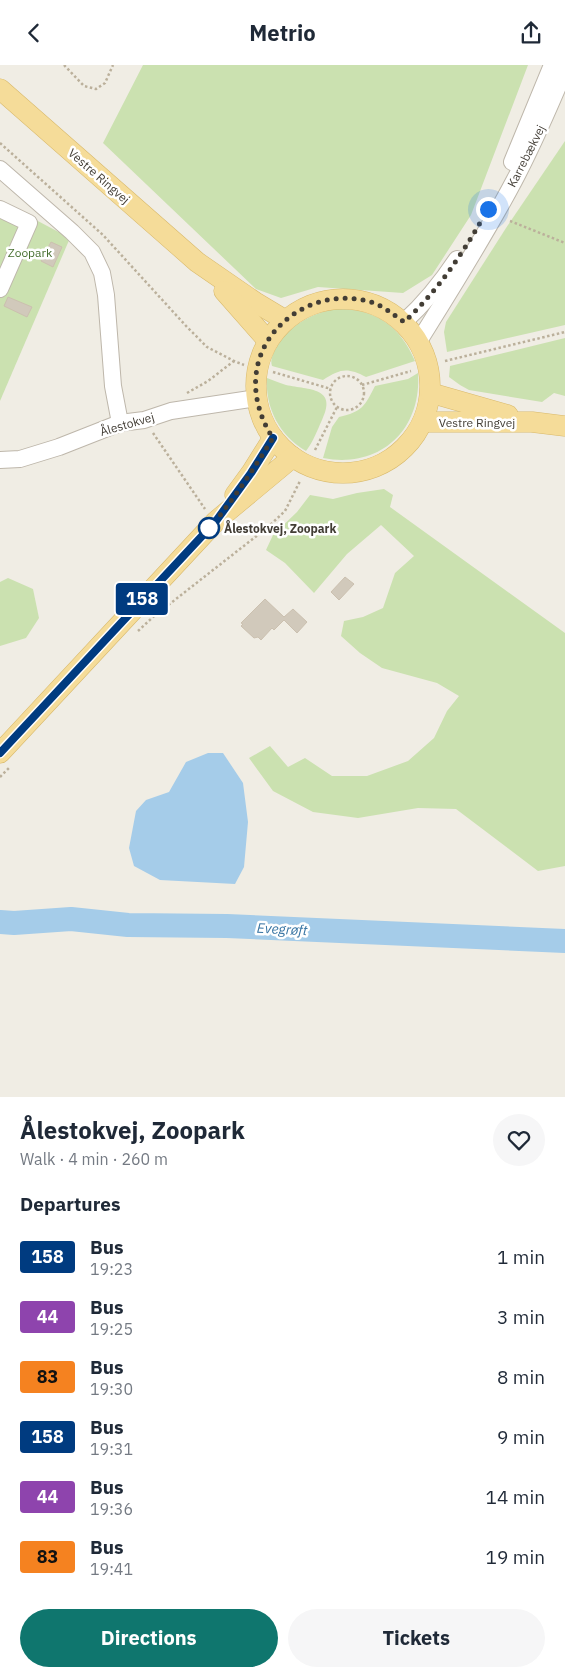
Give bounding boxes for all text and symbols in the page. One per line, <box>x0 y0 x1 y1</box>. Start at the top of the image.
text: Metrio <box>249 18 316 47</box>
icon: back <box>20 19 48 47</box>
icon: share <box>517 19 545 47</box>
street label: Karrebækvej <box>504 122 548 190</box>
street label: Vestre Ringvej <box>65 145 133 207</box>
your location <box>476 197 501 222</box>
park label: Zoopark <box>8 245 53 260</box>
street label: Ålestokvej <box>98 409 156 439</box>
street label: Vestre Ringvej <box>439 415 515 430</box>
marker: Ålestokvej, Zoopark <box>198 517 220 539</box>
place label: Ålestokvej, Zoopark <box>224 520 336 536</box>
line badge: 158 <box>113 583 171 615</box>
text: 158 <box>126 587 158 610</box>
water label: Evegrøft <box>256 919 308 939</box>
text: Ålestokvej, Zoopark <box>20 1114 245 1146</box>
button: heart <box>493 1114 545 1166</box>
text: Walk · 4 min · 260 m <box>20 1149 168 1169</box>
text: Departures <box>20 1192 120 1216</box>
text: Bus <box>90 1235 124 1259</box>
text: 158 <box>31 1245 64 1268</box>
text: 1 min <box>497 1245 545 1269</box>
text: 19:23 <box>90 1259 133 1279</box>
text: Bus <box>90 1295 124 1319</box>
text: 44 <box>37 1305 58 1328</box>
text: 3 min <box>497 1305 545 1329</box>
text: 19:25 <box>90 1319 133 1339</box>
text: Bus <box>90 1355 124 1379</box>
text: 83 <box>37 1365 58 1388</box>
text: 8 min <box>497 1365 545 1389</box>
text: 19:30 <box>90 1379 133 1399</box>
text: Bus <box>90 1415 124 1439</box>
text: 158 <box>31 1425 64 1448</box>
text: 9 min <box>497 1425 545 1449</box>
text: 19:31 <box>90 1439 133 1459</box>
text: Bus <box>90 1475 124 1499</box>
text: 44 <box>37 1485 58 1508</box>
text: 14 min <box>486 1485 545 1509</box>
text: 19:36 <box>90 1499 133 1519</box>
text: Bus <box>90 1535 124 1559</box>
text: 83 <box>37 1545 58 1568</box>
text: 19 min <box>486 1545 545 1569</box>
text: 19:41 <box>90 1559 133 1579</box>
button: Directions <box>20 1609 278 1667</box>
button: Tickets <box>288 1609 545 1667</box>

